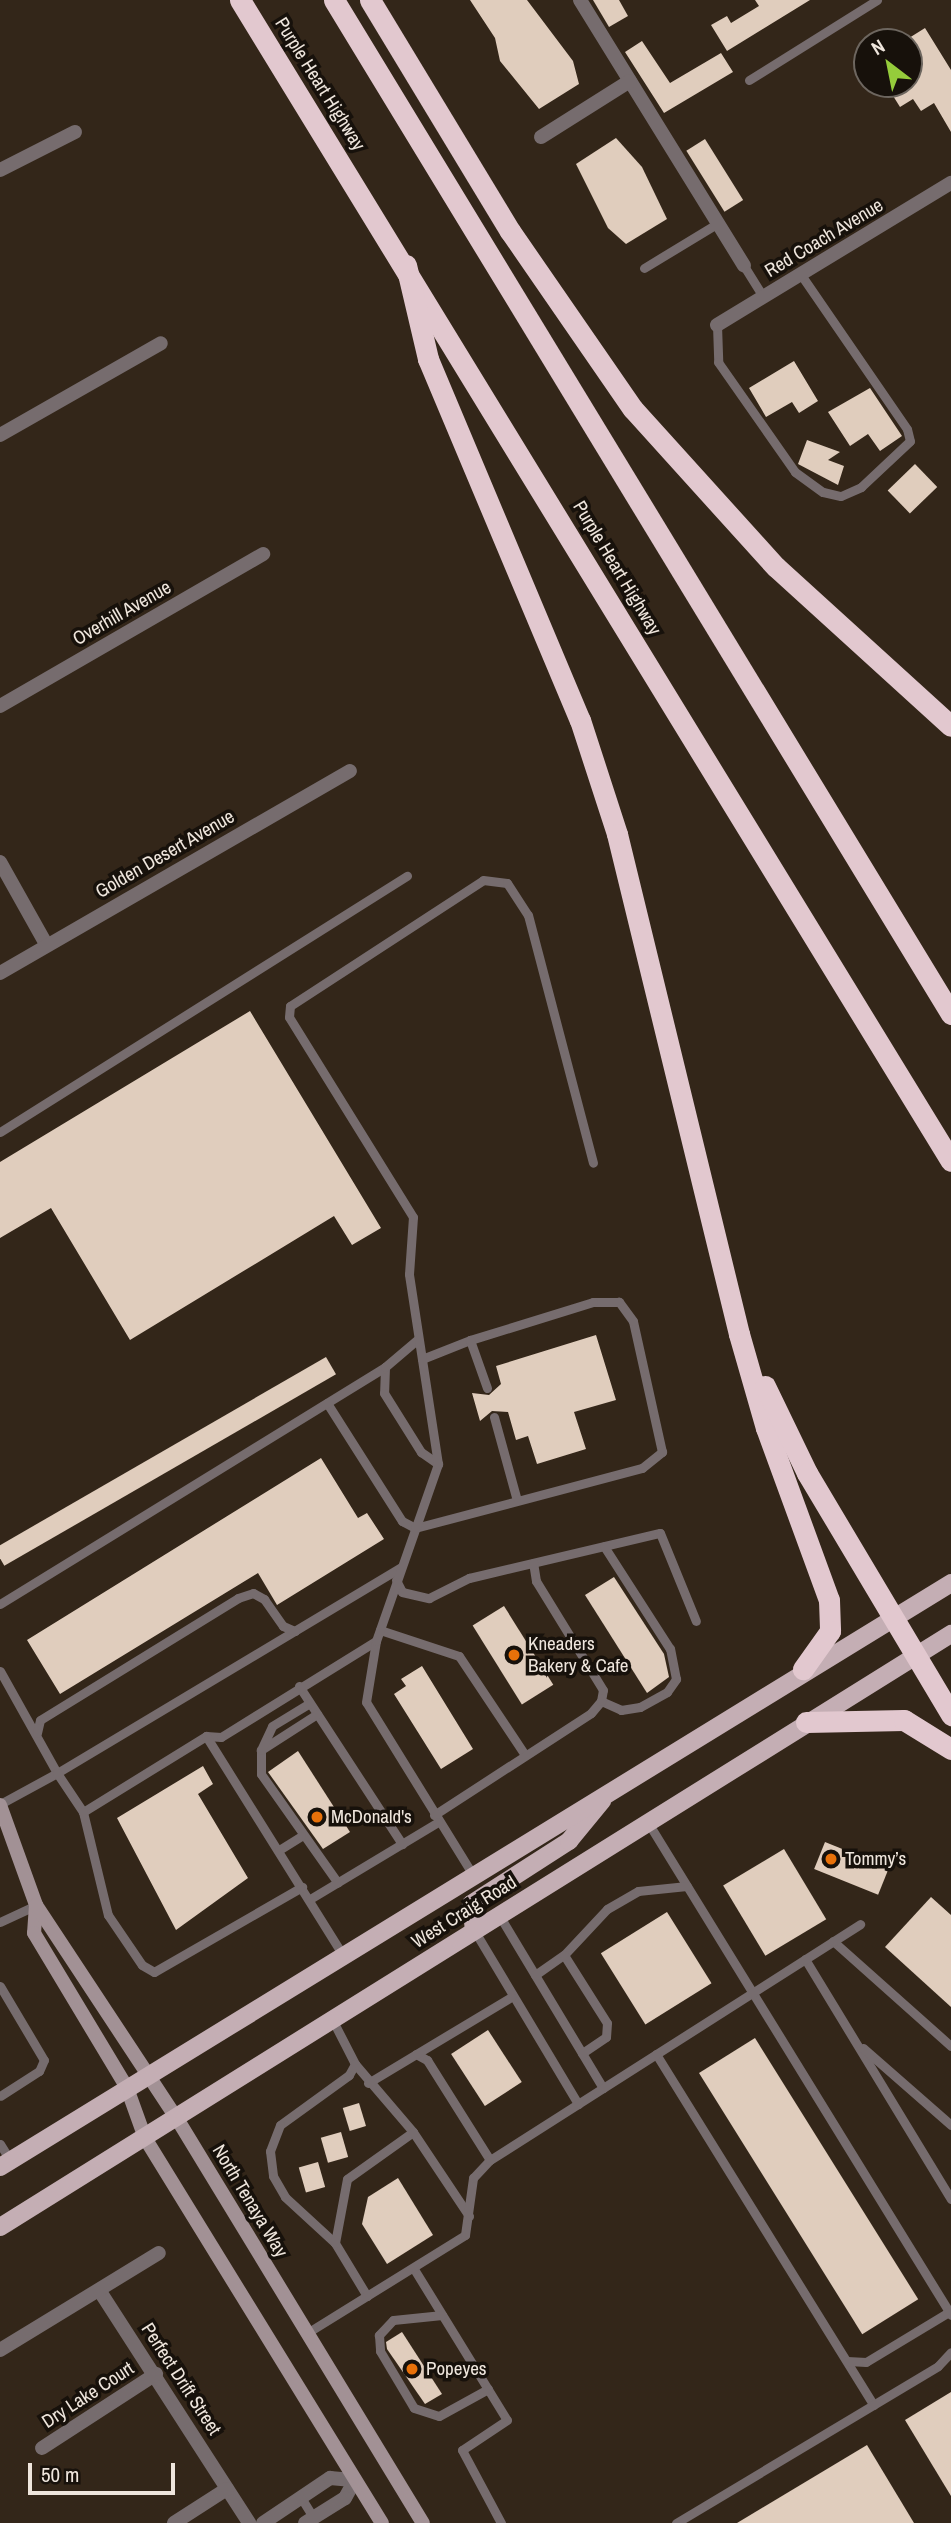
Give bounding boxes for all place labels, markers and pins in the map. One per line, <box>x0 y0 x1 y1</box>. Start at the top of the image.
place label: Kneaders Bakery & Cafe <box>528 1633 628 1677</box>
marker: Kneaders Bakery & Cafe <box>506 1647 522 1663</box>
place label: McDonald's <box>331 1806 412 1828</box>
marker: McDonald's <box>309 1809 325 1825</box>
place label: Tommy’s <box>845 1848 906 1870</box>
marker: Tommy’s <box>823 1851 839 1867</box>
place label: Popeyes <box>426 2358 487 2380</box>
marker: Popeyes <box>404 2361 420 2377</box>

